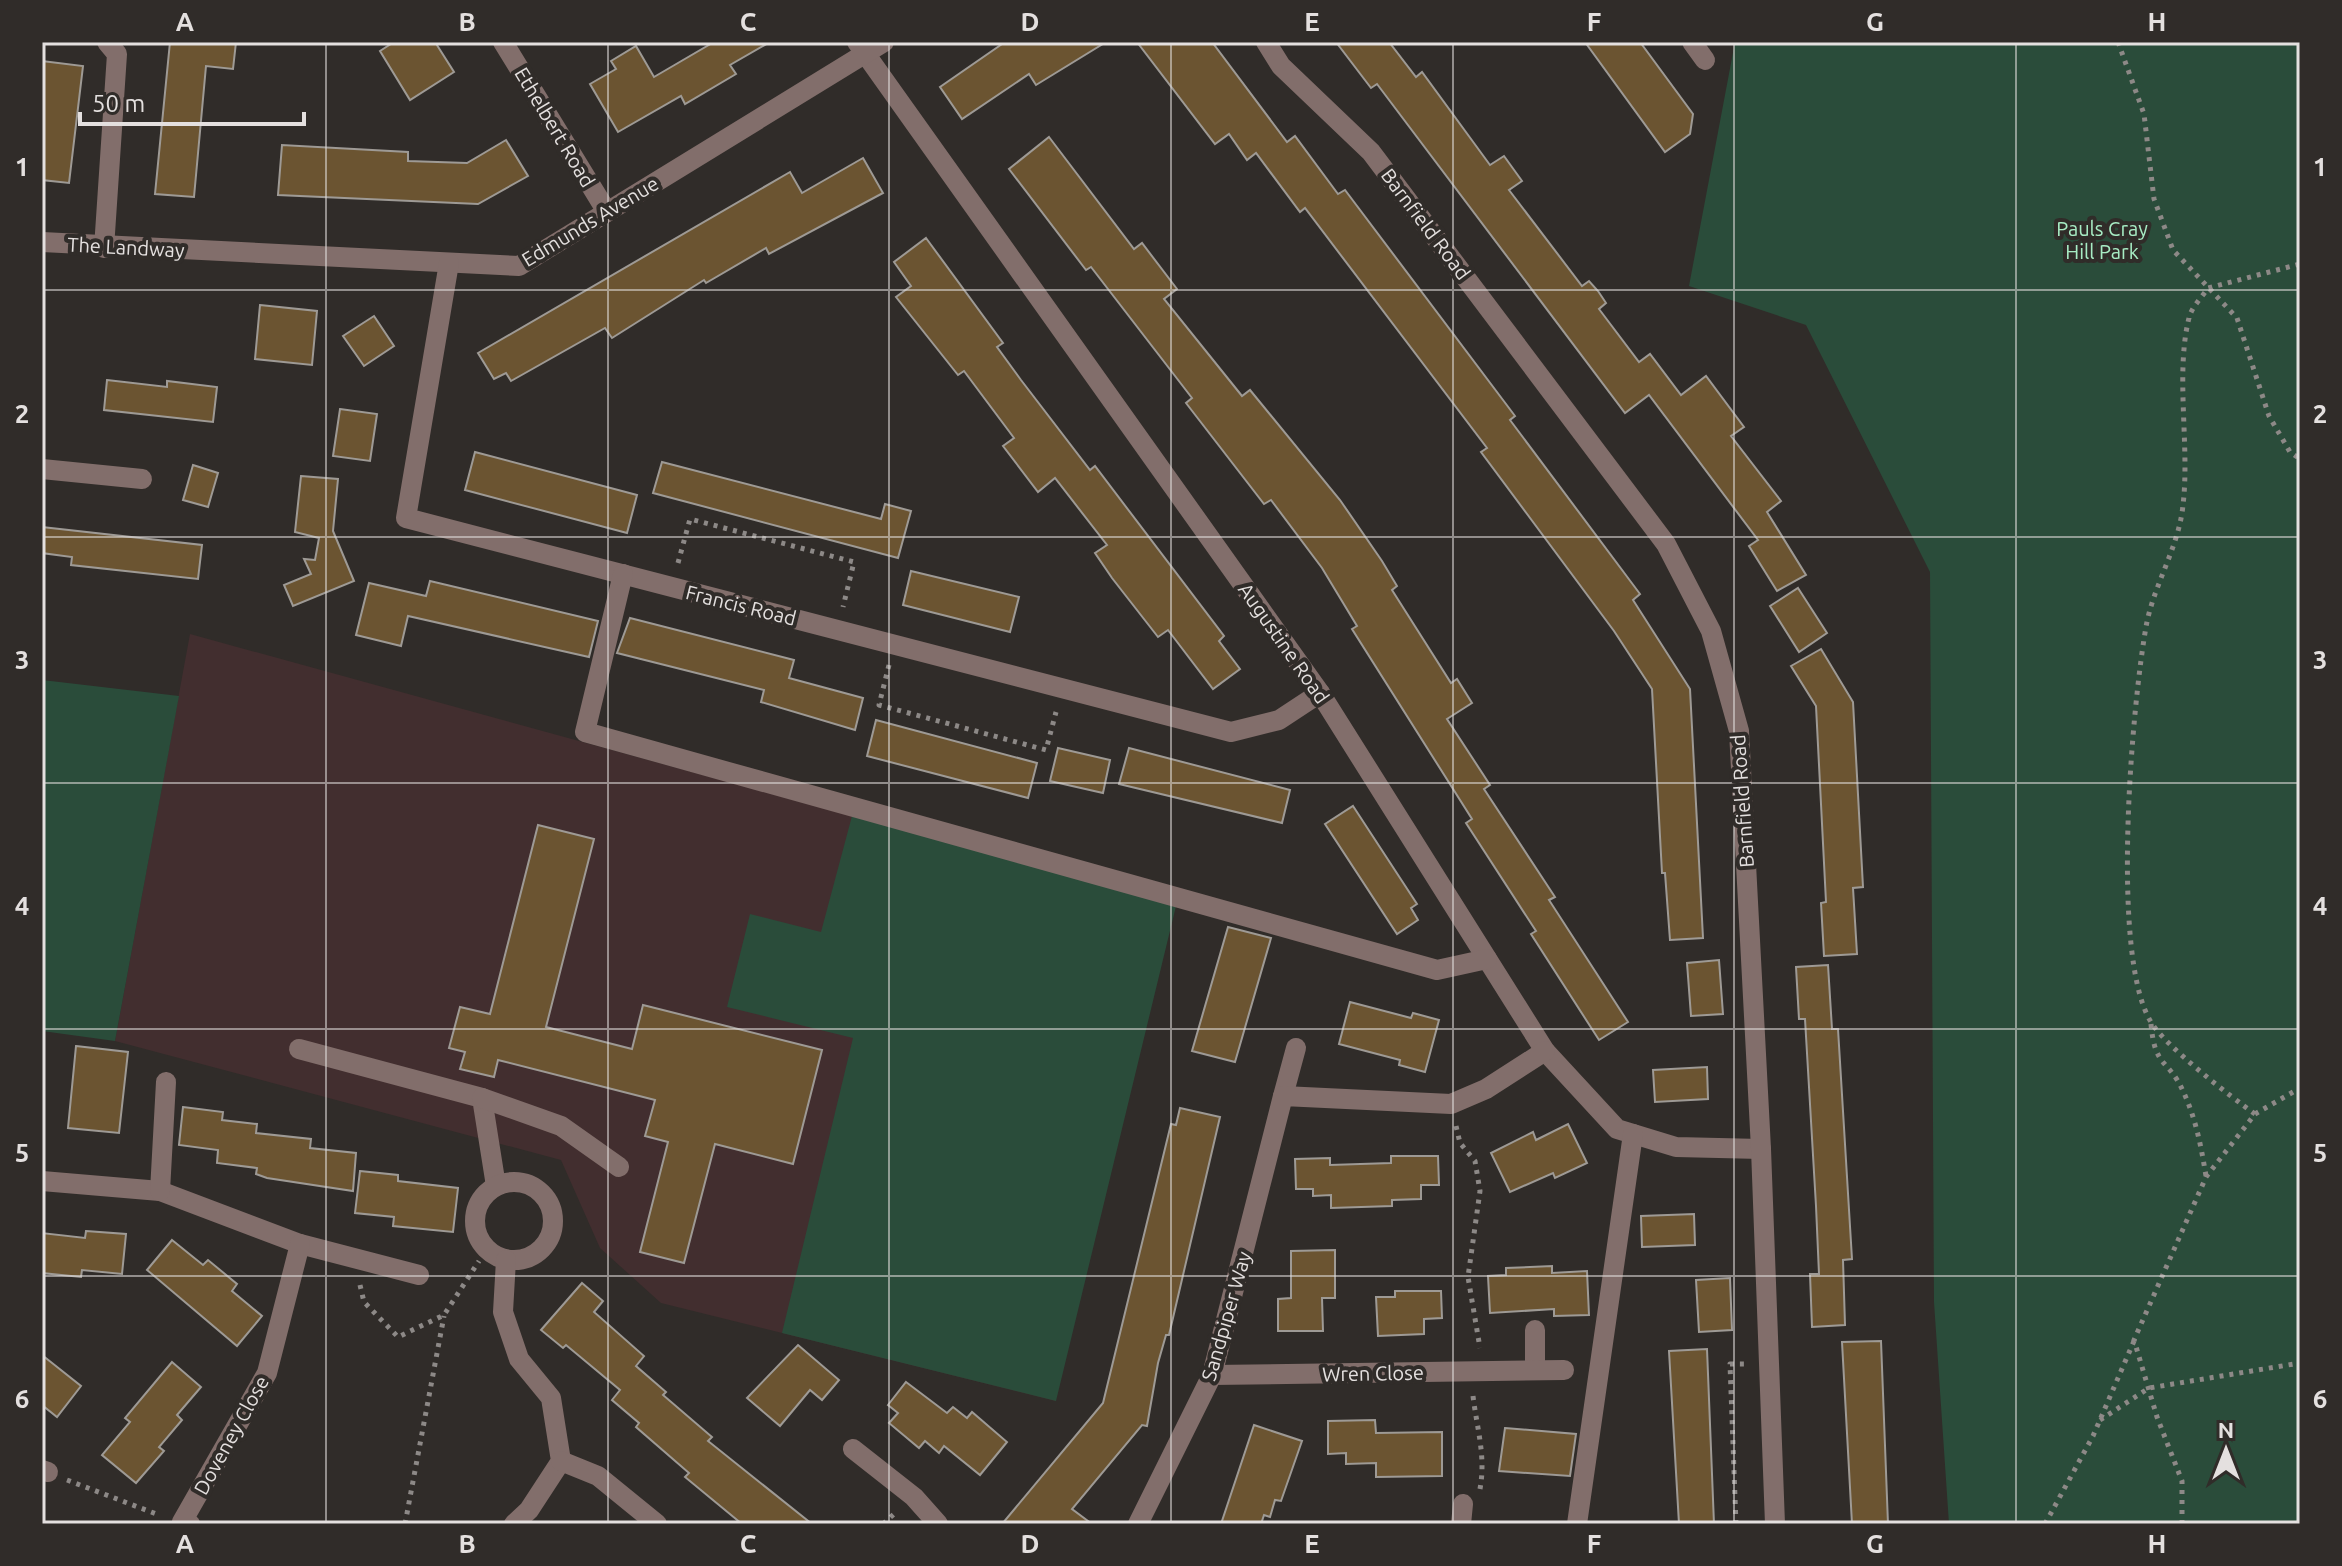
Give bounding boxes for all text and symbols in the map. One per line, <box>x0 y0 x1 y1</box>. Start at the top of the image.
text: A <box>176 7 195 36</box>
text: B <box>458 7 476 36</box>
text: C <box>740 7 757 36</box>
text: D <box>1021 7 1039 36</box>
text: E <box>1304 7 1320 36</box>
text: F <box>1587 7 1601 36</box>
text: G <box>1866 7 1884 36</box>
text: H <box>2148 7 2166 36</box>
street label: Ethelbert Road <box>510 63 600 191</box>
scale bar <box>80 76 304 126</box>
text: 50 m <box>92 90 145 117</box>
text: 1 <box>15 152 29 181</box>
text: 1 <box>2313 152 2327 181</box>
street label: Barnfield Road <box>1377 164 1475 284</box>
street label: Edmunds Avenue <box>518 171 662 271</box>
park label: Pauls Cray Hill Park <box>2056 217 2148 263</box>
street label: The Landway <box>67 232 185 262</box>
text: 2 <box>15 399 29 428</box>
text: 2 <box>2313 399 2327 428</box>
street label: Augustine Road <box>1234 578 1334 708</box>
street label: Francis Road <box>683 580 799 630</box>
text: 3 <box>15 645 29 674</box>
text: 3 <box>2313 645 2327 674</box>
street label: Barnfield Road <box>1726 734 1758 868</box>
text: 4 <box>15 891 29 920</box>
text: 4 <box>2313 891 2327 920</box>
text: 5 <box>15 1138 29 1167</box>
text: 5 <box>2313 1138 2327 1167</box>
street label: Sandpiper Way <box>1197 1248 1256 1383</box>
street label: Wren Close <box>1322 1361 1424 1385</box>
street label: Doveney Close <box>189 1372 273 1498</box>
text: 6 <box>15 1384 29 1413</box>
text: 6 <box>2313 1384 2327 1413</box>
north arrow <box>2186 1410 2266 1490</box>
text: N <box>2218 1417 2234 1442</box>
text: A <box>176 1529 195 1558</box>
text: B <box>458 1529 476 1558</box>
text: C <box>740 1529 757 1558</box>
text: D <box>1021 1529 1039 1558</box>
text: E <box>1304 1529 1320 1558</box>
text: F <box>1587 1529 1601 1558</box>
text: G <box>1866 1529 1884 1558</box>
text: H <box>2148 1529 2166 1558</box>

